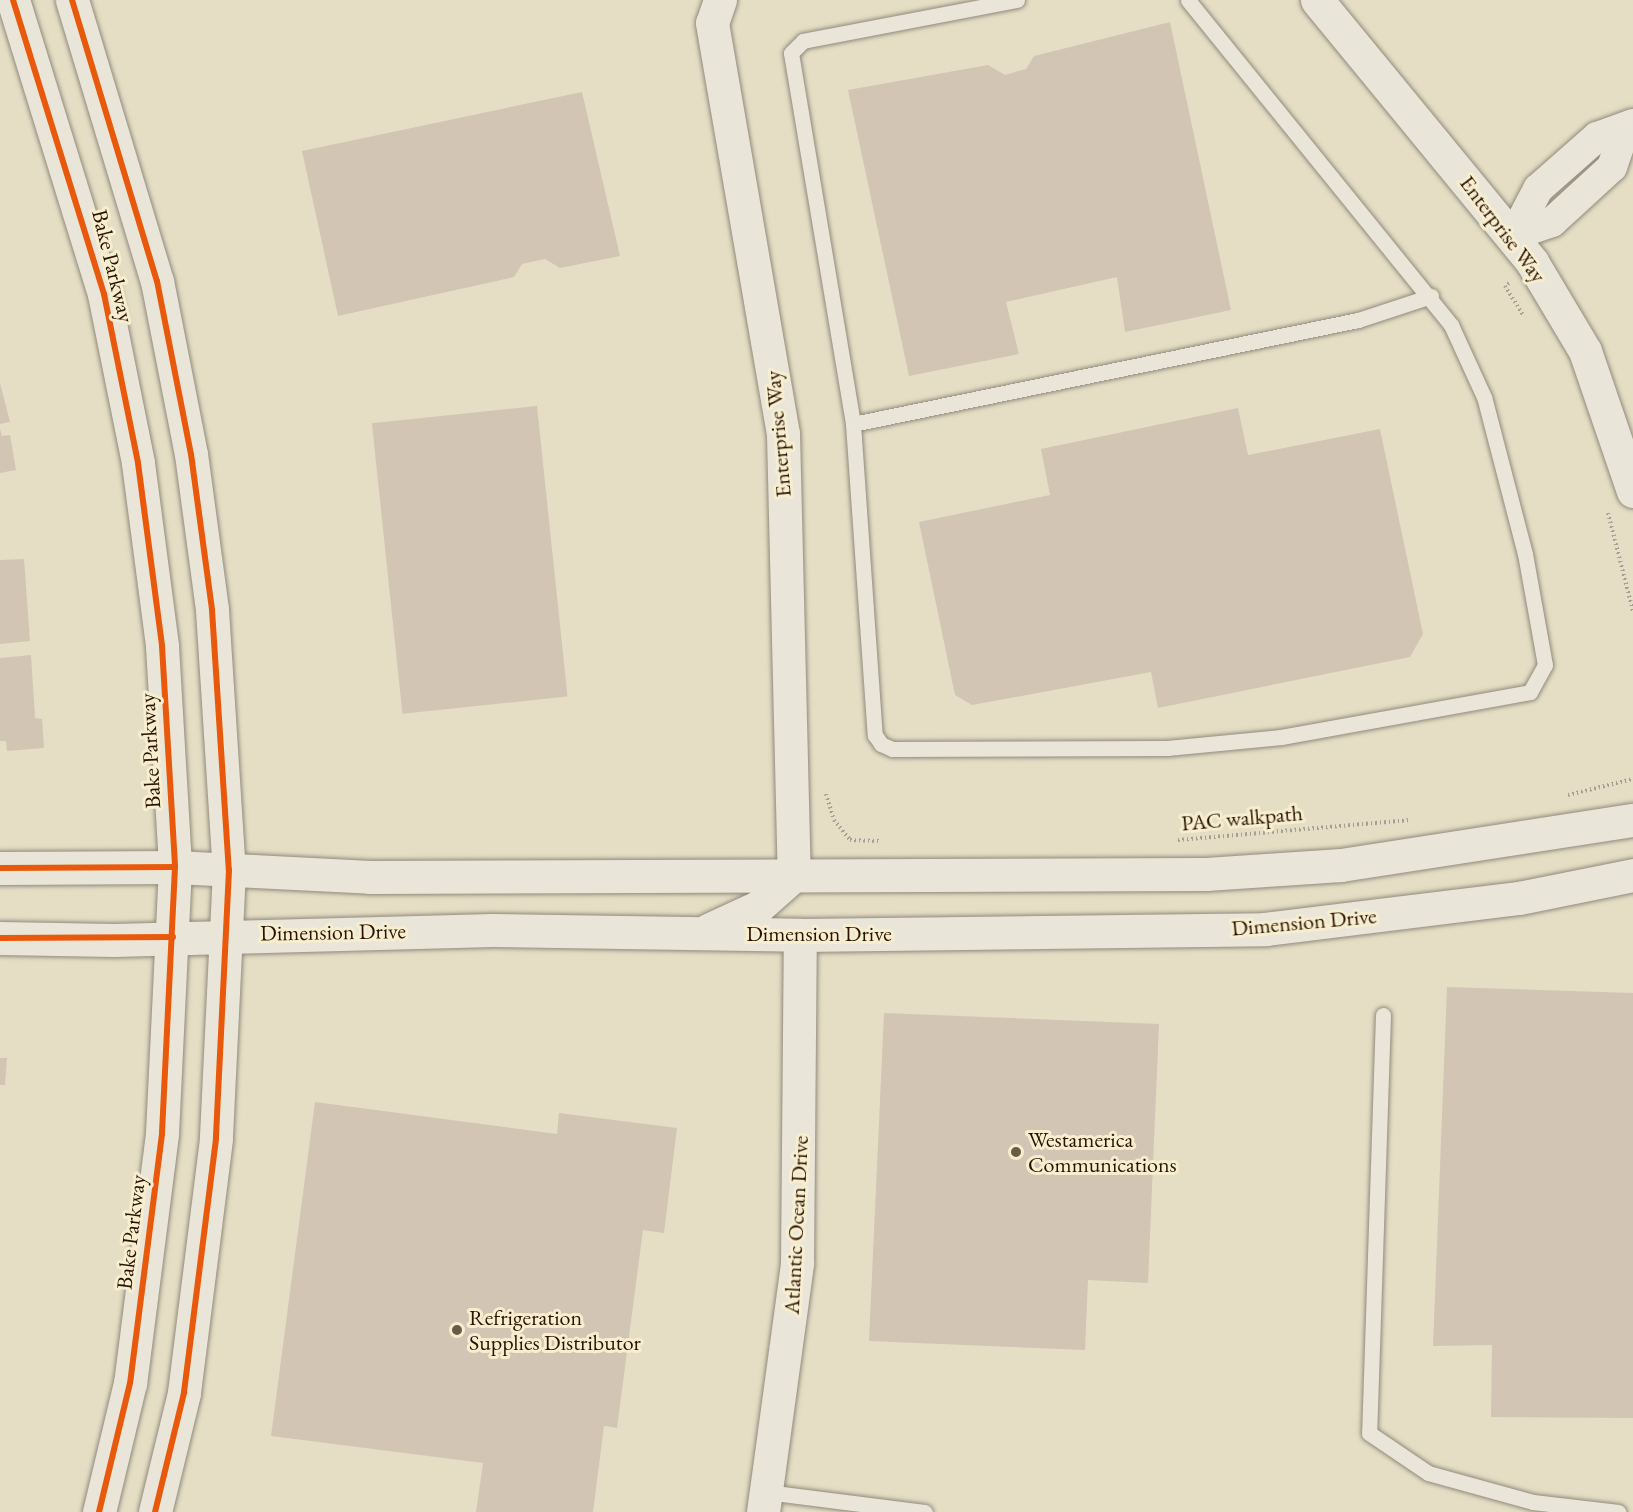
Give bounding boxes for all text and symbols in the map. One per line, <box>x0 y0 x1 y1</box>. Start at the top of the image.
street label: Enterprise Way <box>1454 170 1552 288</box>
street label: Bake Parkway <box>86 207 140 325</box>
street label: Enterprise Way <box>759 369 797 499</box>
street label: Bake Parkway <box>134 693 166 809</box>
street label: PAC walkpath <box>1180 800 1304 836</box>
street label: Dimension Drive <box>1230 903 1378 941</box>
street label: Dimension Drive <box>260 918 406 946</box>
street label: Dimension Drive <box>746 921 892 947</box>
place label: Westamerica Communications <box>1028 1126 1177 1178</box>
street label: Atlantic Ocean Drive <box>778 1135 814 1315</box>
marker: Westamerica Communications <box>1009 1145 1023 1159</box>
street label: Bake Parkway <box>111 1173 151 1291</box>
place label: Refrigeration Supplies Distributor <box>469 1304 641 1356</box>
marker: Refrigeration Supplies Distributor <box>450 1323 464 1337</box>

